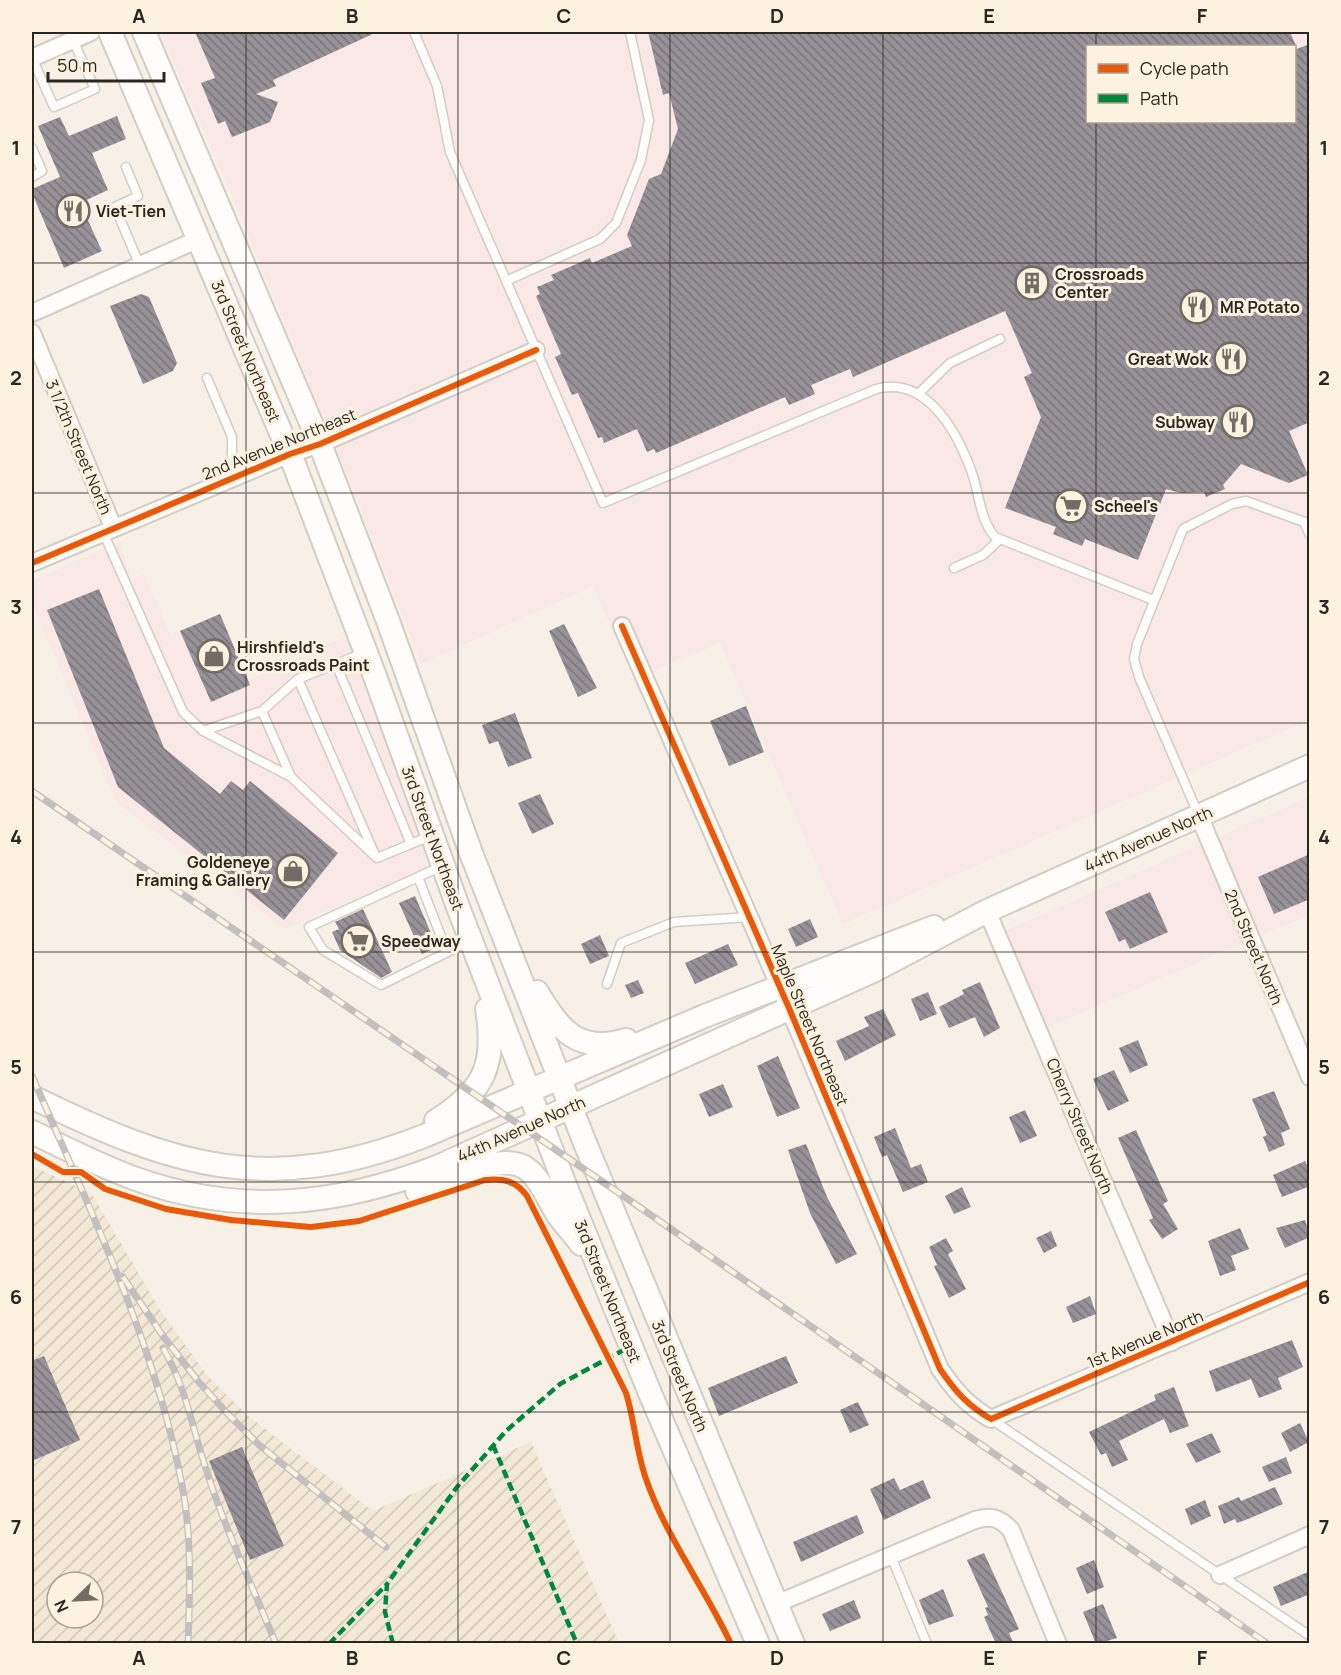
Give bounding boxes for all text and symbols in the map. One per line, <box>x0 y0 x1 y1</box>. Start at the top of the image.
text: A <box>132 2 146 29</box>
text: B <box>346 2 359 29</box>
text: C <box>557 2 571 29</box>
text: D <box>770 2 784 29</box>
text: E <box>983 2 995 29</box>
text: F <box>1197 2 1208 29</box>
scale bar <box>48 45 164 83</box>
legend <box>1086 45 1296 123</box>
text: 50 m <box>57 53 97 77</box>
text: Cycle path <box>1140 56 1229 80</box>
text: Path <box>1140 86 1178 110</box>
text: 1 <box>12 134 20 161</box>
text: 1 <box>1320 134 1328 161</box>
restaurant icon: Viet-Tien <box>55 193 91 229</box>
place label: Viet-Tien <box>96 200 166 222</box>
place label: Crossroads Center <box>1055 263 1144 303</box>
building icon: Crossroads Center <box>1014 265 1050 301</box>
street label: 3rd Street Northeast <box>206 277 286 425</box>
restaurant icon: MR Potato <box>1179 289 1215 325</box>
place label: MR Potato <box>1220 296 1300 318</box>
restaurant icon: Great Wok <box>1213 341 1249 377</box>
place label: Great Wok <box>1128 348 1208 370</box>
text: 2 <box>10 364 22 391</box>
text: 2 <box>1318 364 1330 391</box>
street label: 3 1/2th Street North <box>41 376 117 518</box>
street label: 2nd Avenue Northeast <box>199 403 359 485</box>
restaurant icon: Subway <box>1220 404 1256 440</box>
place label: Subway <box>1155 411 1215 433</box>
supermarket icon: Scheel's <box>1053 488 1089 524</box>
place label: Scheel's <box>1094 495 1159 517</box>
text: 3 <box>10 593 22 620</box>
text: 3 <box>1318 593 1330 620</box>
place label: Hirshfield's Crossroads Paint <box>237 636 370 676</box>
shop icon: Hirshfield's Crossroads Paint <box>196 638 232 674</box>
street label: 3rd Street Northeast <box>397 763 469 913</box>
street label: 44th Avenue North <box>1080 801 1216 877</box>
text: 4 <box>10 823 22 850</box>
text: 4 <box>1318 823 1330 850</box>
place label: Goldeneye Framing & Gallery <box>136 851 270 891</box>
shop icon: Goldeneye Framing & Gallery <box>275 853 311 889</box>
street label: 2nd Street North <box>1220 886 1288 1008</box>
supermarket icon: Speedway <box>340 923 376 959</box>
place label: Speedway <box>381 930 461 952</box>
street label: Maple Street Northeast <box>766 941 854 1109</box>
text: 5 <box>10 1053 22 1080</box>
text: 5 <box>1318 1053 1330 1080</box>
street label: Cherry Street North <box>1041 1055 1119 1197</box>
street label: 44th Avenue North <box>453 1091 589 1167</box>
street label: 3rd Street Northeast <box>569 1216 647 1366</box>
text: 6 <box>10 1283 22 1310</box>
text: 6 <box>1318 1283 1330 1310</box>
street label: 1st Avenue North <box>1083 1305 1207 1373</box>
street label: 3rd Street North <box>647 1317 713 1435</box>
text: 7 <box>11 1513 21 1540</box>
text: 7 <box>1319 1513 1329 1540</box>
north arrow <box>45 1570 105 1630</box>
text: N <box>49 1596 74 1616</box>
text: A <box>132 1644 146 1671</box>
text: B <box>346 1644 359 1671</box>
text: C <box>557 1644 571 1671</box>
text: D <box>770 1644 784 1671</box>
text: E <box>983 1644 995 1671</box>
text: F <box>1197 1644 1208 1671</box>

